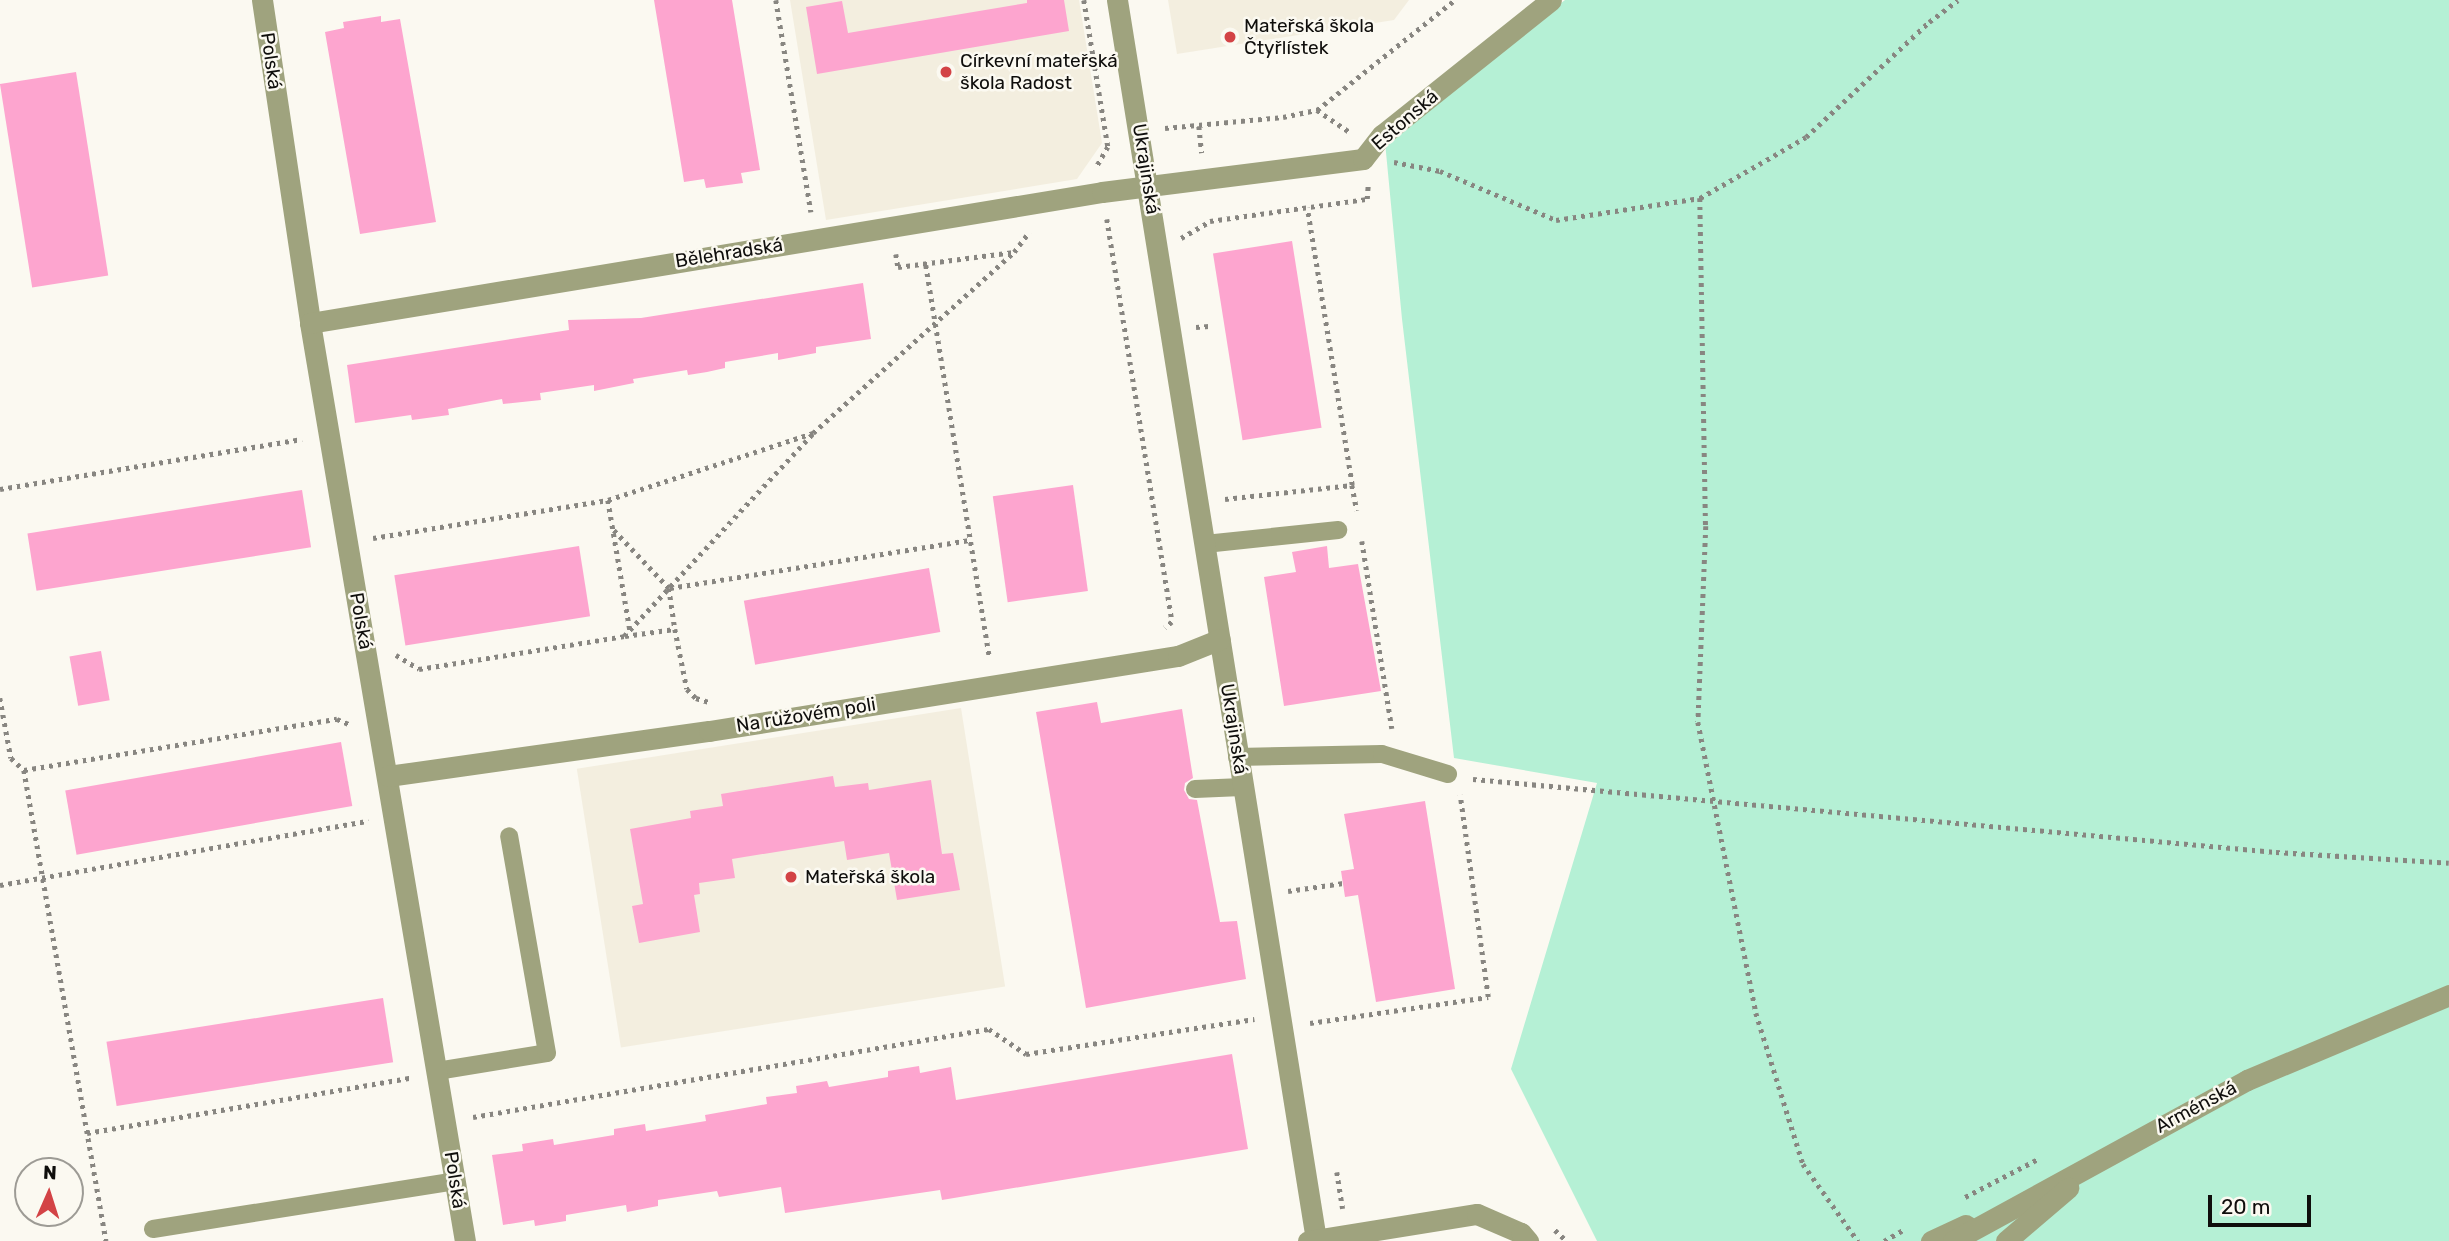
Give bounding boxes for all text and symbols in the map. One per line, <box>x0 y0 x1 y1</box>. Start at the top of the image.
place label: Mateřská škola Čtyřlístek <box>1244 15 1374 59</box>
marker: Mateřská škola Čtyřlístek <box>1222 29 1238 45</box>
street label: Polská <box>256 31 286 91</box>
place label: Církevní mateřská škola Radost <box>960 50 1118 94</box>
marker: Církevní mateřská škola Radost <box>938 64 954 80</box>
street label: Estonská <box>1367 85 1443 155</box>
street label: Ukrajinská <box>1128 122 1164 216</box>
street label: Bělehradská <box>673 233 785 273</box>
street label: Polská <box>345 591 377 651</box>
street label: Ukrajinská <box>1216 682 1252 776</box>
street label: Na růžovém poli <box>735 693 877 737</box>
place label: Mateřská škola <box>805 866 935 888</box>
marker: Mateřská škola <box>783 869 799 885</box>
street label: Arménská <box>2151 1076 2241 1138</box>
street label: Polská <box>439 1150 471 1210</box>
north arrow <box>14 1157 84 1227</box>
text: N <box>43 1161 57 1184</box>
scale bar <box>2211 1182 2314 1226</box>
text: 20 m <box>2221 1194 2270 1219</box>

